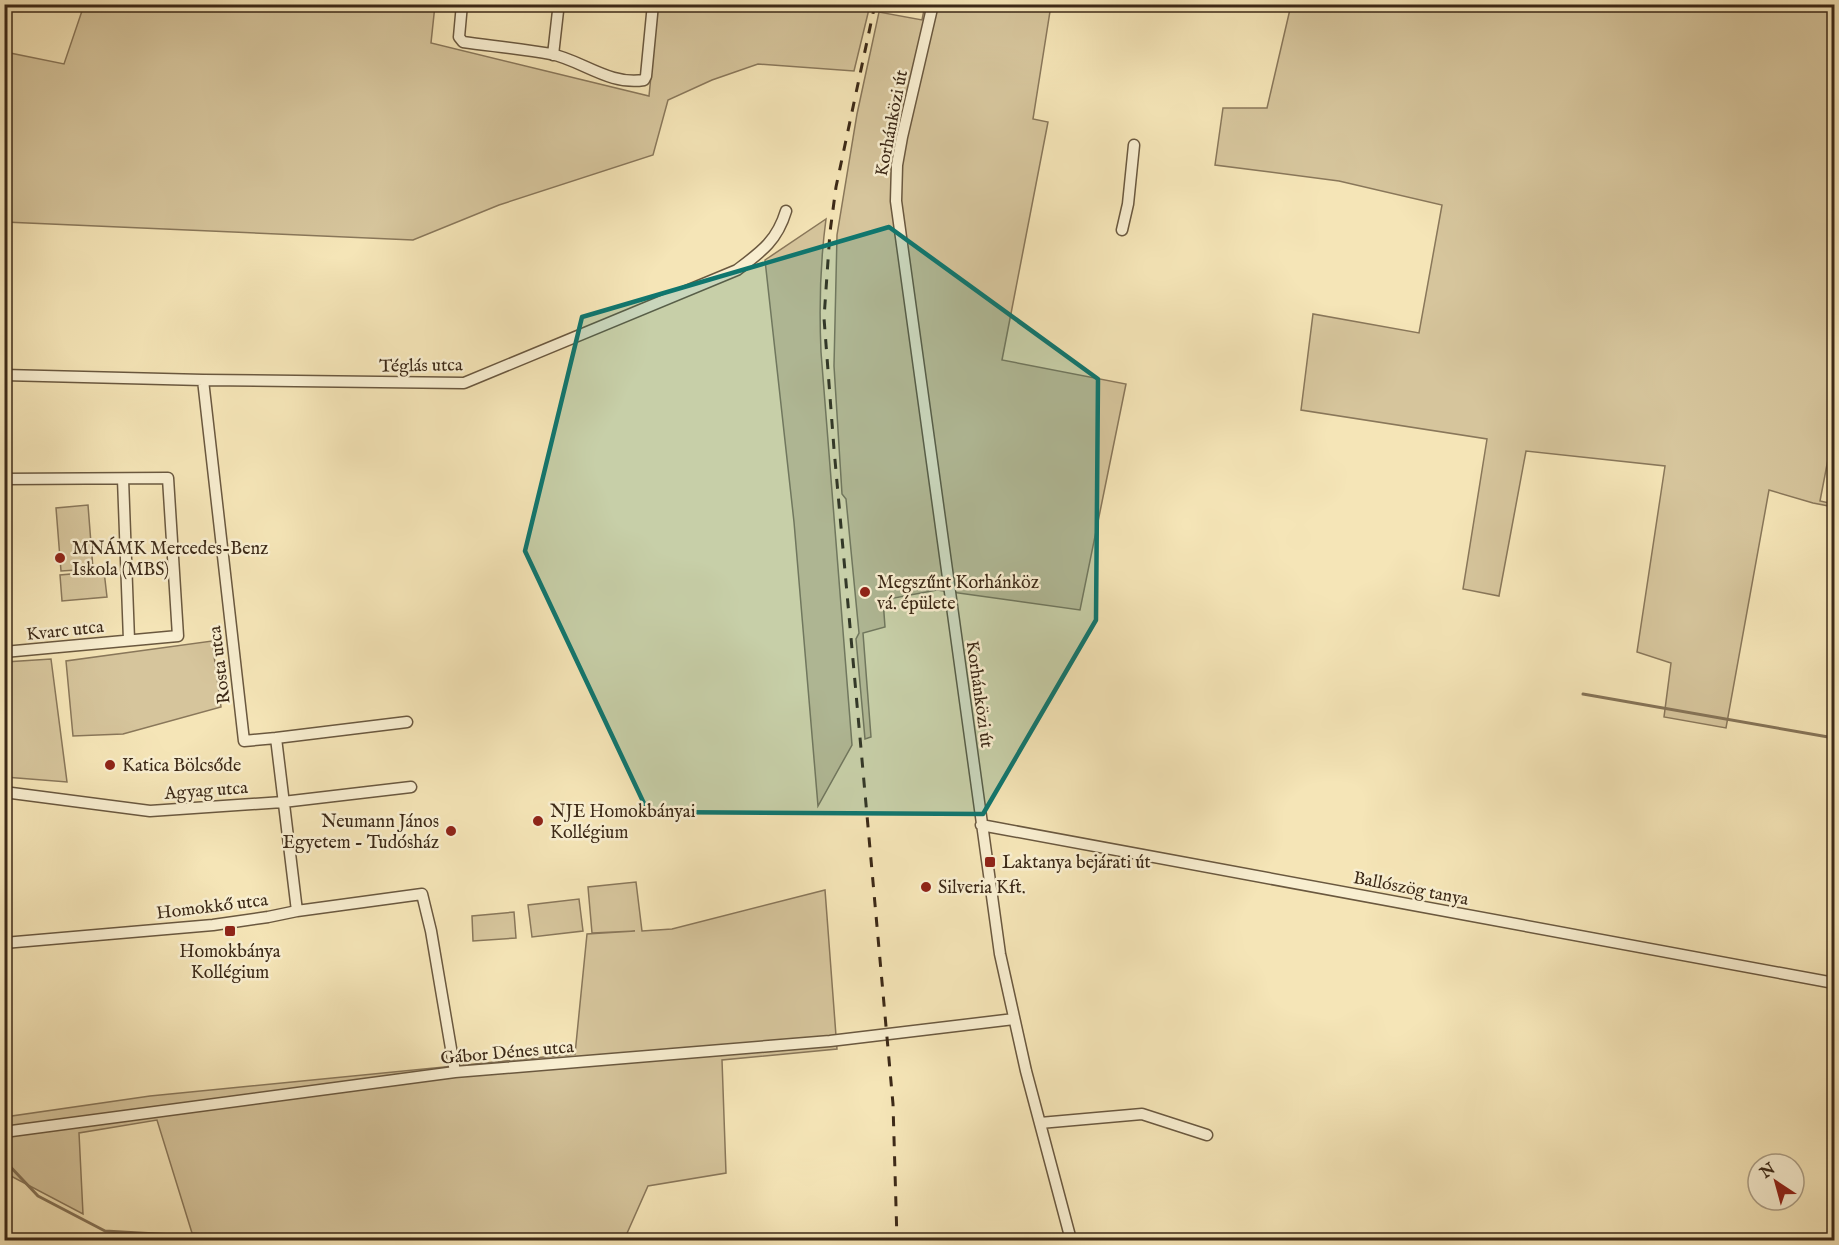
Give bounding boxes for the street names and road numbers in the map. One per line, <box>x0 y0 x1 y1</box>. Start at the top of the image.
street label: Korhánközi út <box>871 68 914 178</box>
street label: Téglás utca <box>379 354 463 379</box>
street label: Kvarc utca <box>25 616 105 647</box>
street label: Rosta utca <box>204 624 237 705</box>
street label: Korhánközi út <box>960 639 997 749</box>
street label: Agyag utca <box>163 777 249 806</box>
street label: Ballószög tanya <box>1351 867 1471 912</box>
street label: Homokkő utca <box>155 889 269 926</box>
street label: Gábor Dénes utca <box>440 1036 575 1071</box>

